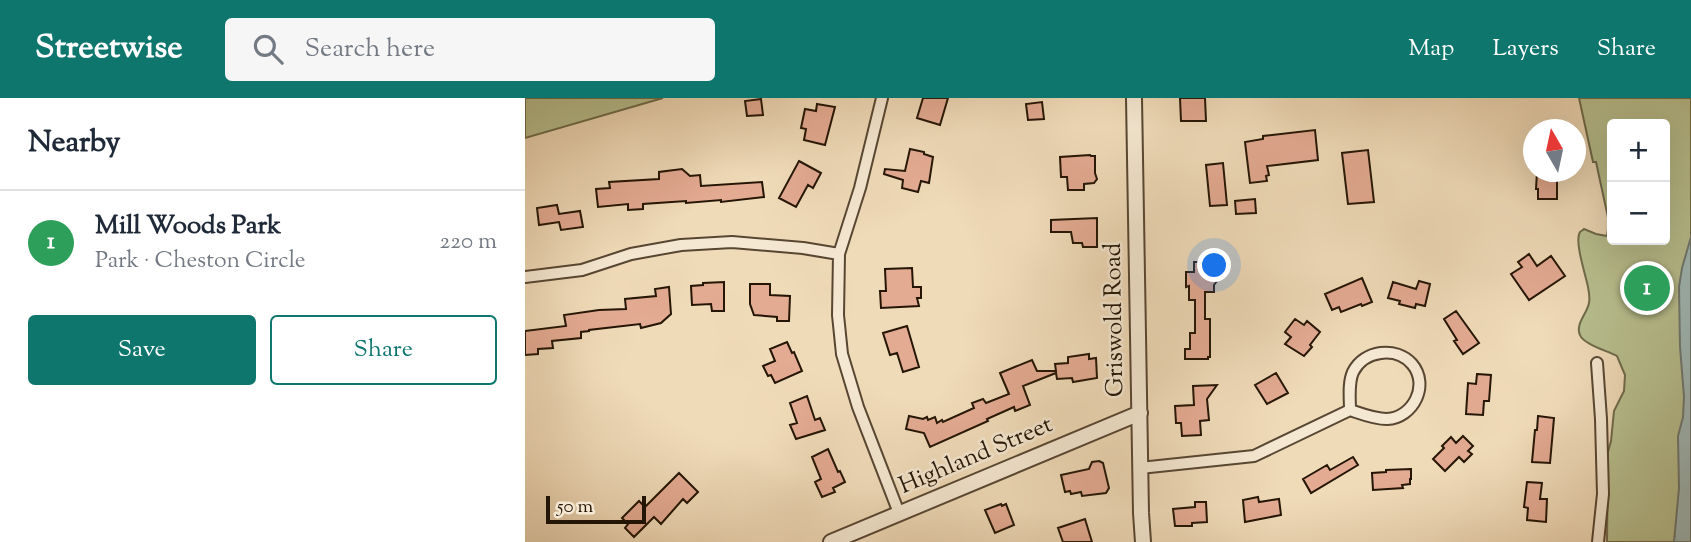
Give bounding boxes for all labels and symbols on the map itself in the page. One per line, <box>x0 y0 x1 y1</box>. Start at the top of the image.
north arrow <box>1523 119 1586 182</box>
street label: Griswold Road <box>1097 242 1133 397</box>
your location <box>1197 248 1231 282</box>
pin: 1 <box>1624 262 1670 314</box>
street label: Highland Street <box>894 408 1058 504</box>
scale bar <box>546 493 646 525</box>

